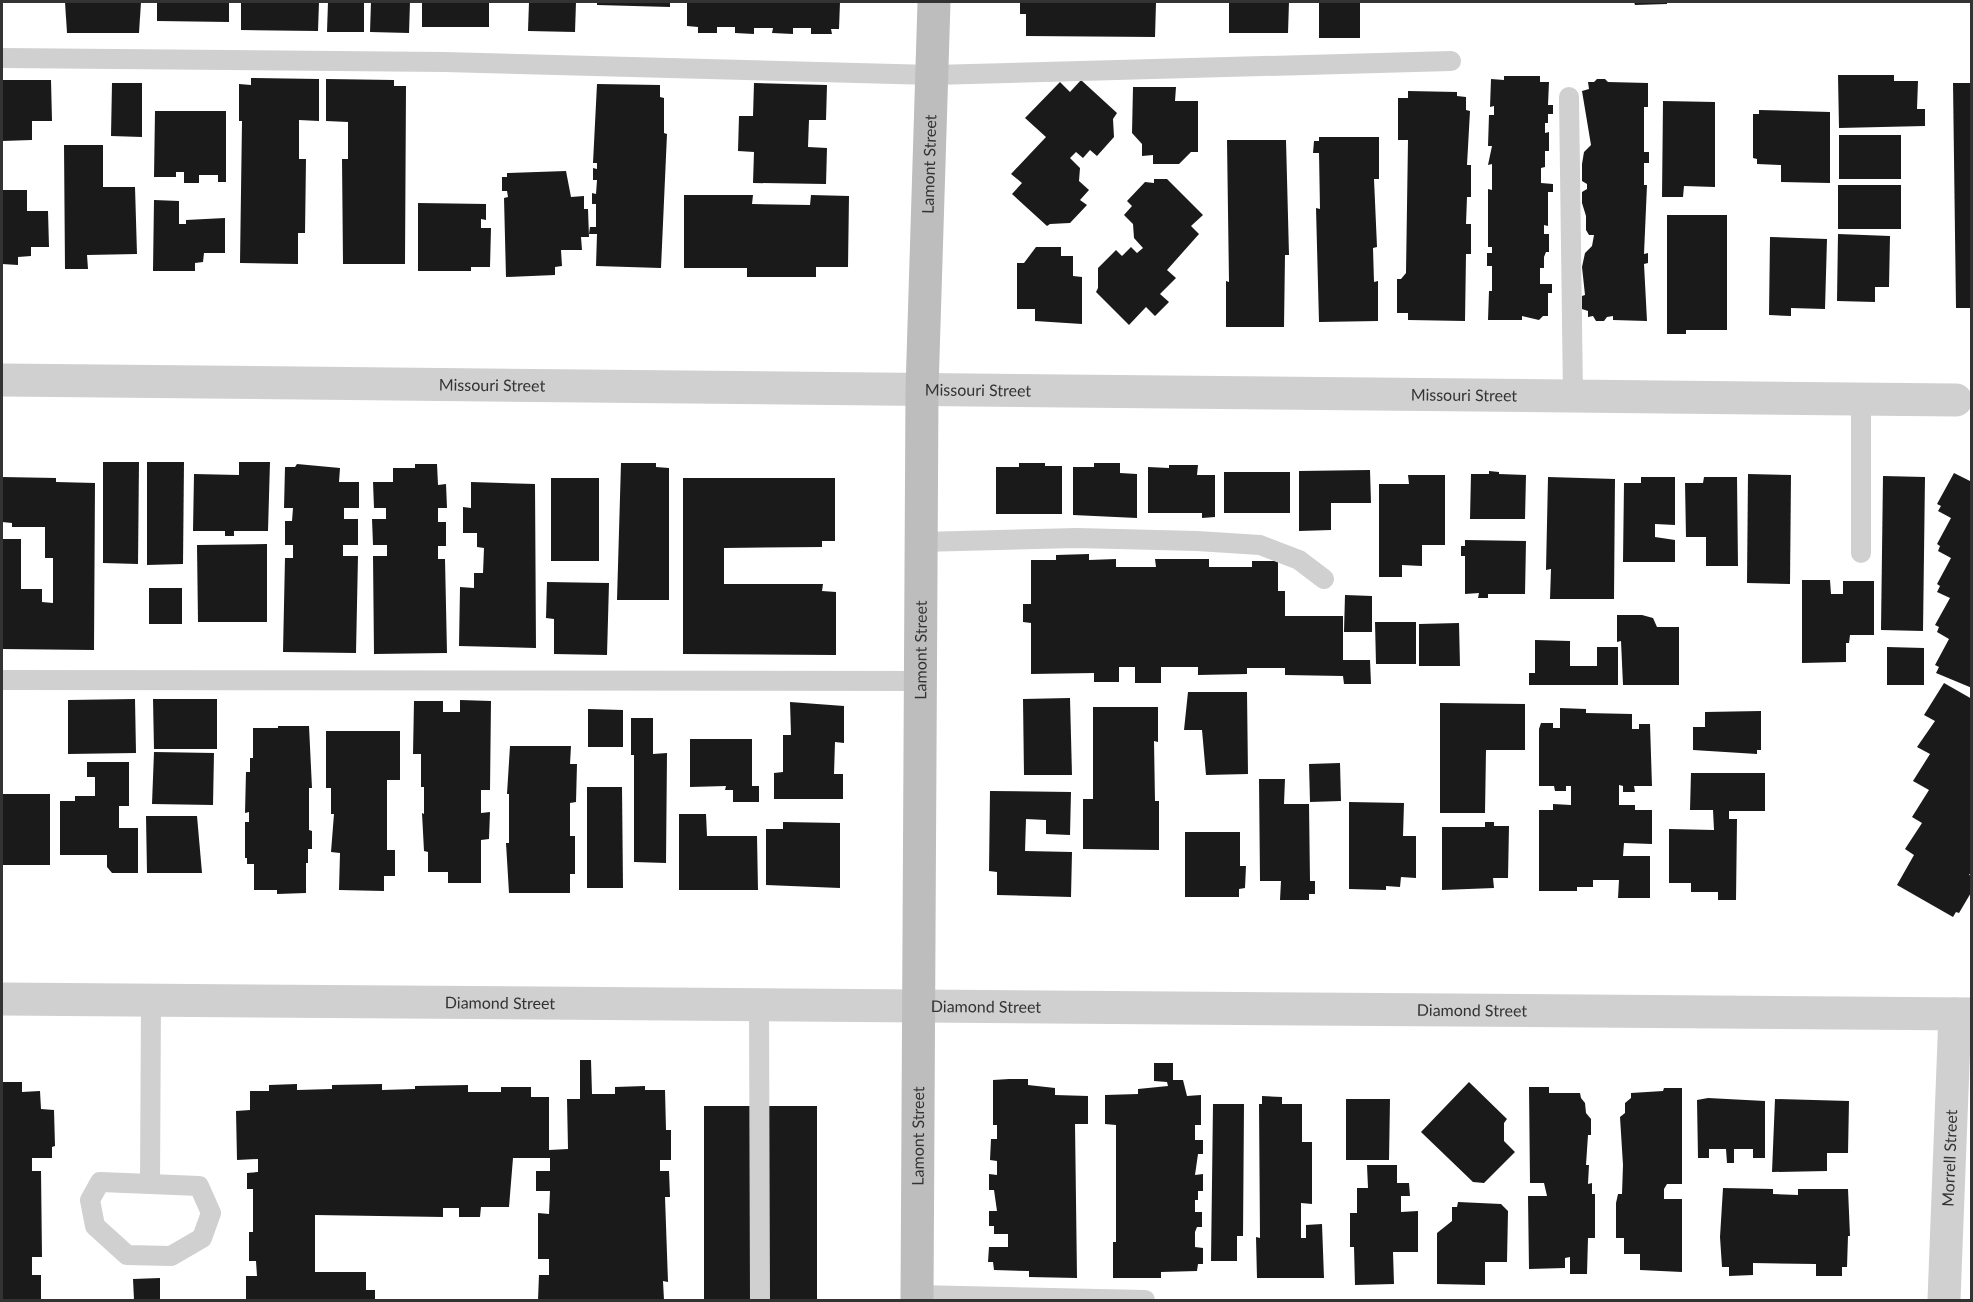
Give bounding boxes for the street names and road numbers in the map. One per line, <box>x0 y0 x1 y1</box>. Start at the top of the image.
street label: Lamont Street <box>917 114 940 214</box>
street label: Missouri Street <box>439 374 546 395</box>
street label: Missouri Street <box>925 379 1032 400</box>
street label: Missouri Street <box>1411 384 1517 405</box>
street label: Lamont Street <box>910 600 930 700</box>
street label: Diamond Street <box>445 992 555 1012</box>
street label: Diamond Street <box>931 996 1041 1016</box>
street label: Diamond Street <box>1417 1000 1527 1020</box>
street label: Lamont Street <box>908 1086 927 1186</box>
street label: Morrell Street <box>1938 1109 1960 1207</box>

